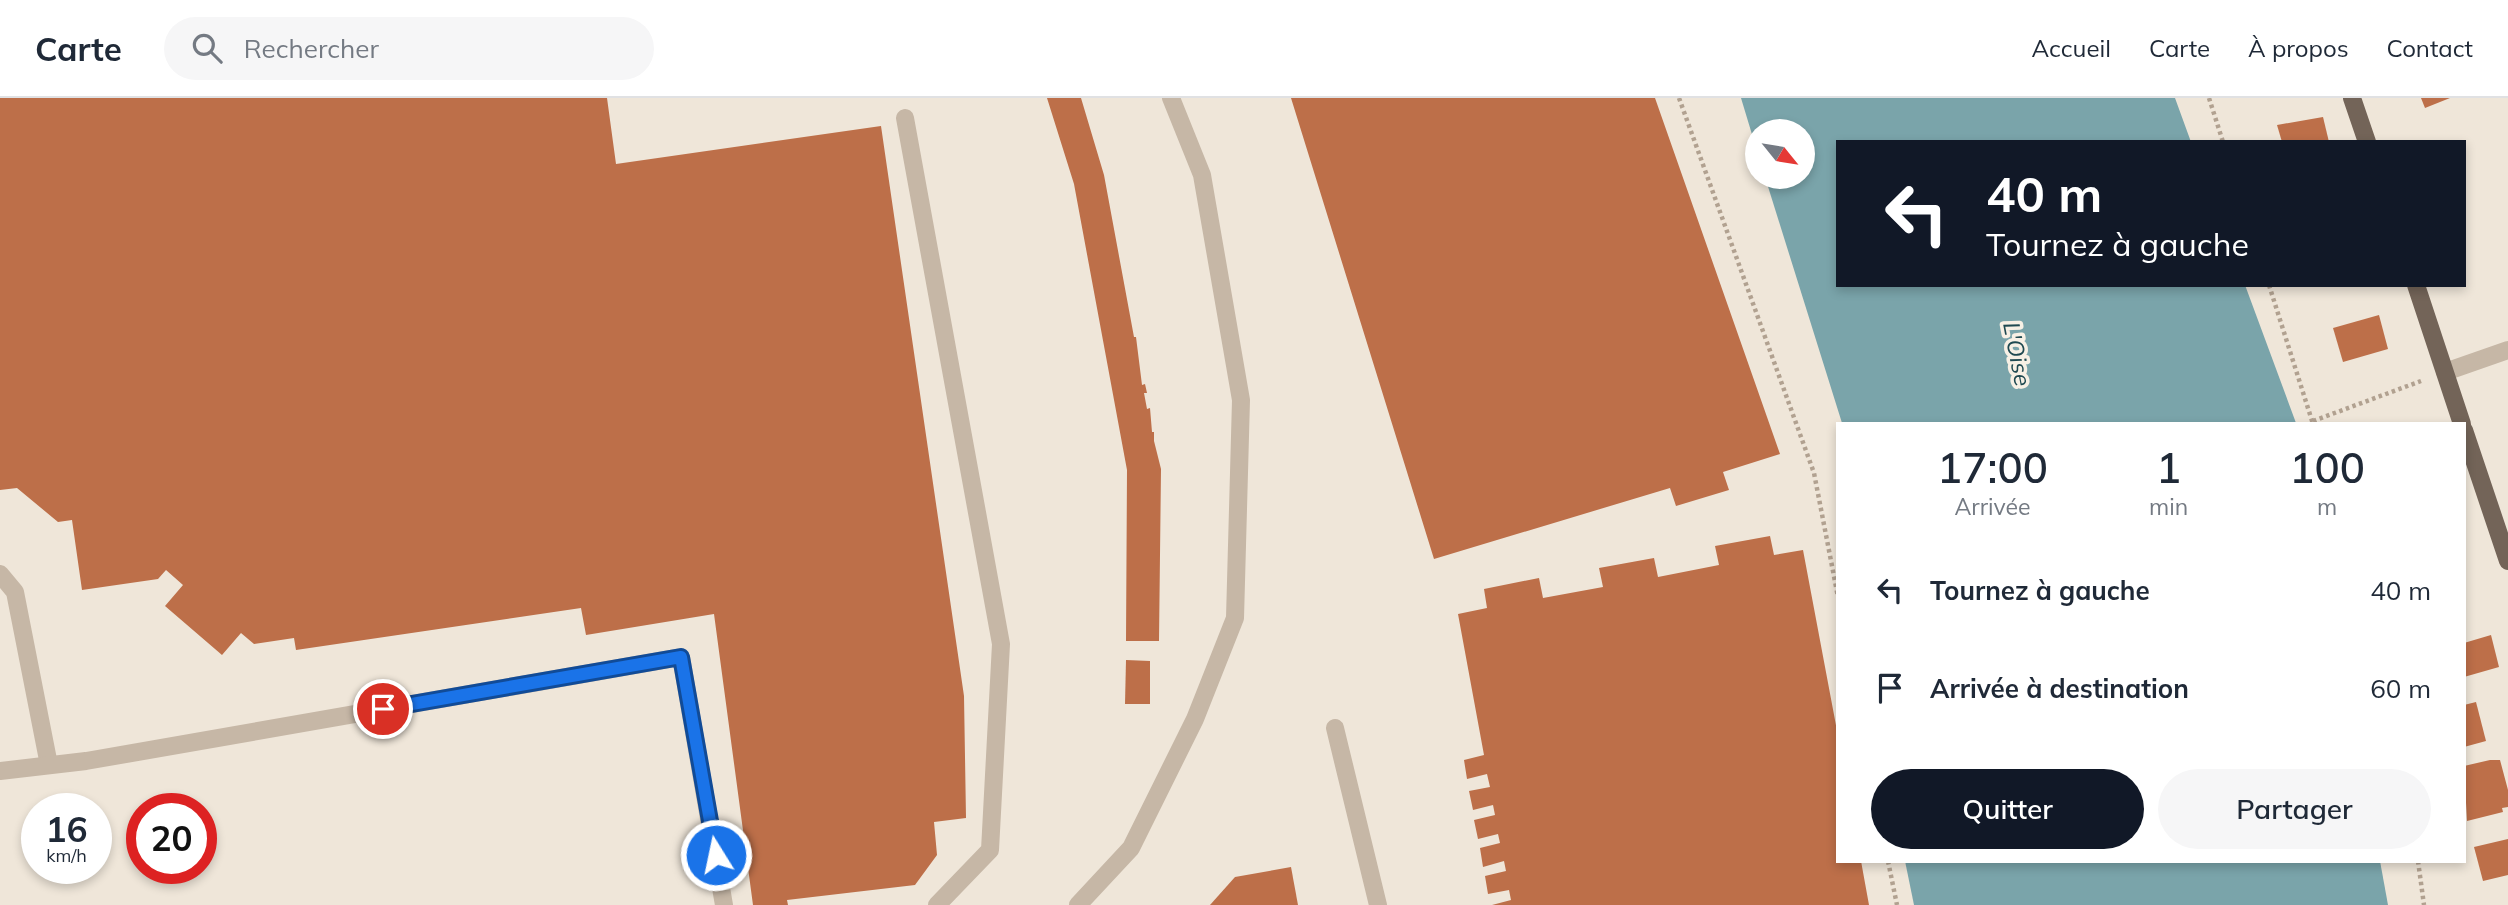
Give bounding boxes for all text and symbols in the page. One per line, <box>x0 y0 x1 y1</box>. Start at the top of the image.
search box <box>164 17 654 80</box>
text: Carte <box>35 28 122 69</box>
icon: search <box>188 29 226 67</box>
text: Rechercher <box>244 32 379 65</box>
text: Accueil <box>2032 33 2111 63</box>
text: Carte <box>2149 33 2210 63</box>
text: À propos <box>2248 33 2349 63</box>
text: Contact <box>2387 33 2473 63</box>
north arrow <box>1745 119 1815 189</box>
map controls <box>1745 119 1815 189</box>
text: 40 m <box>1986 163 2102 224</box>
icon: left <box>1871 168 1962 259</box>
text: Tournez à gauche <box>1986 224 2249 264</box>
water label: L'Oise <box>1997 319 2038 388</box>
text: 17:00 <box>1937 441 2048 494</box>
text: 1 <box>2156 441 2181 494</box>
text: 100 <box>2289 441 2365 494</box>
text: Arrivée <box>1954 492 2031 521</box>
text: min <box>2149 492 2188 521</box>
text: m <box>2317 492 2337 521</box>
icon: left <box>1871 571 1909 609</box>
text: Tournez à gauche <box>1930 574 2150 607</box>
text: 40 m <box>2370 574 2431 607</box>
icon: arrive <box>1871 669 1909 707</box>
text: Arrivée à destination <box>1930 672 2189 705</box>
text: 60 m <box>2370 672 2431 705</box>
pin <box>353 679 413 739</box>
icon: arrive <box>364 690 402 728</box>
button: Quitter <box>1871 769 2144 849</box>
button: Partager <box>2158 769 2431 849</box>
speed limit sign: 20 <box>126 793 217 884</box>
text: 16 <box>45 807 88 851</box>
position arrow <box>679 818 753 892</box>
text: km/h <box>46 844 87 867</box>

